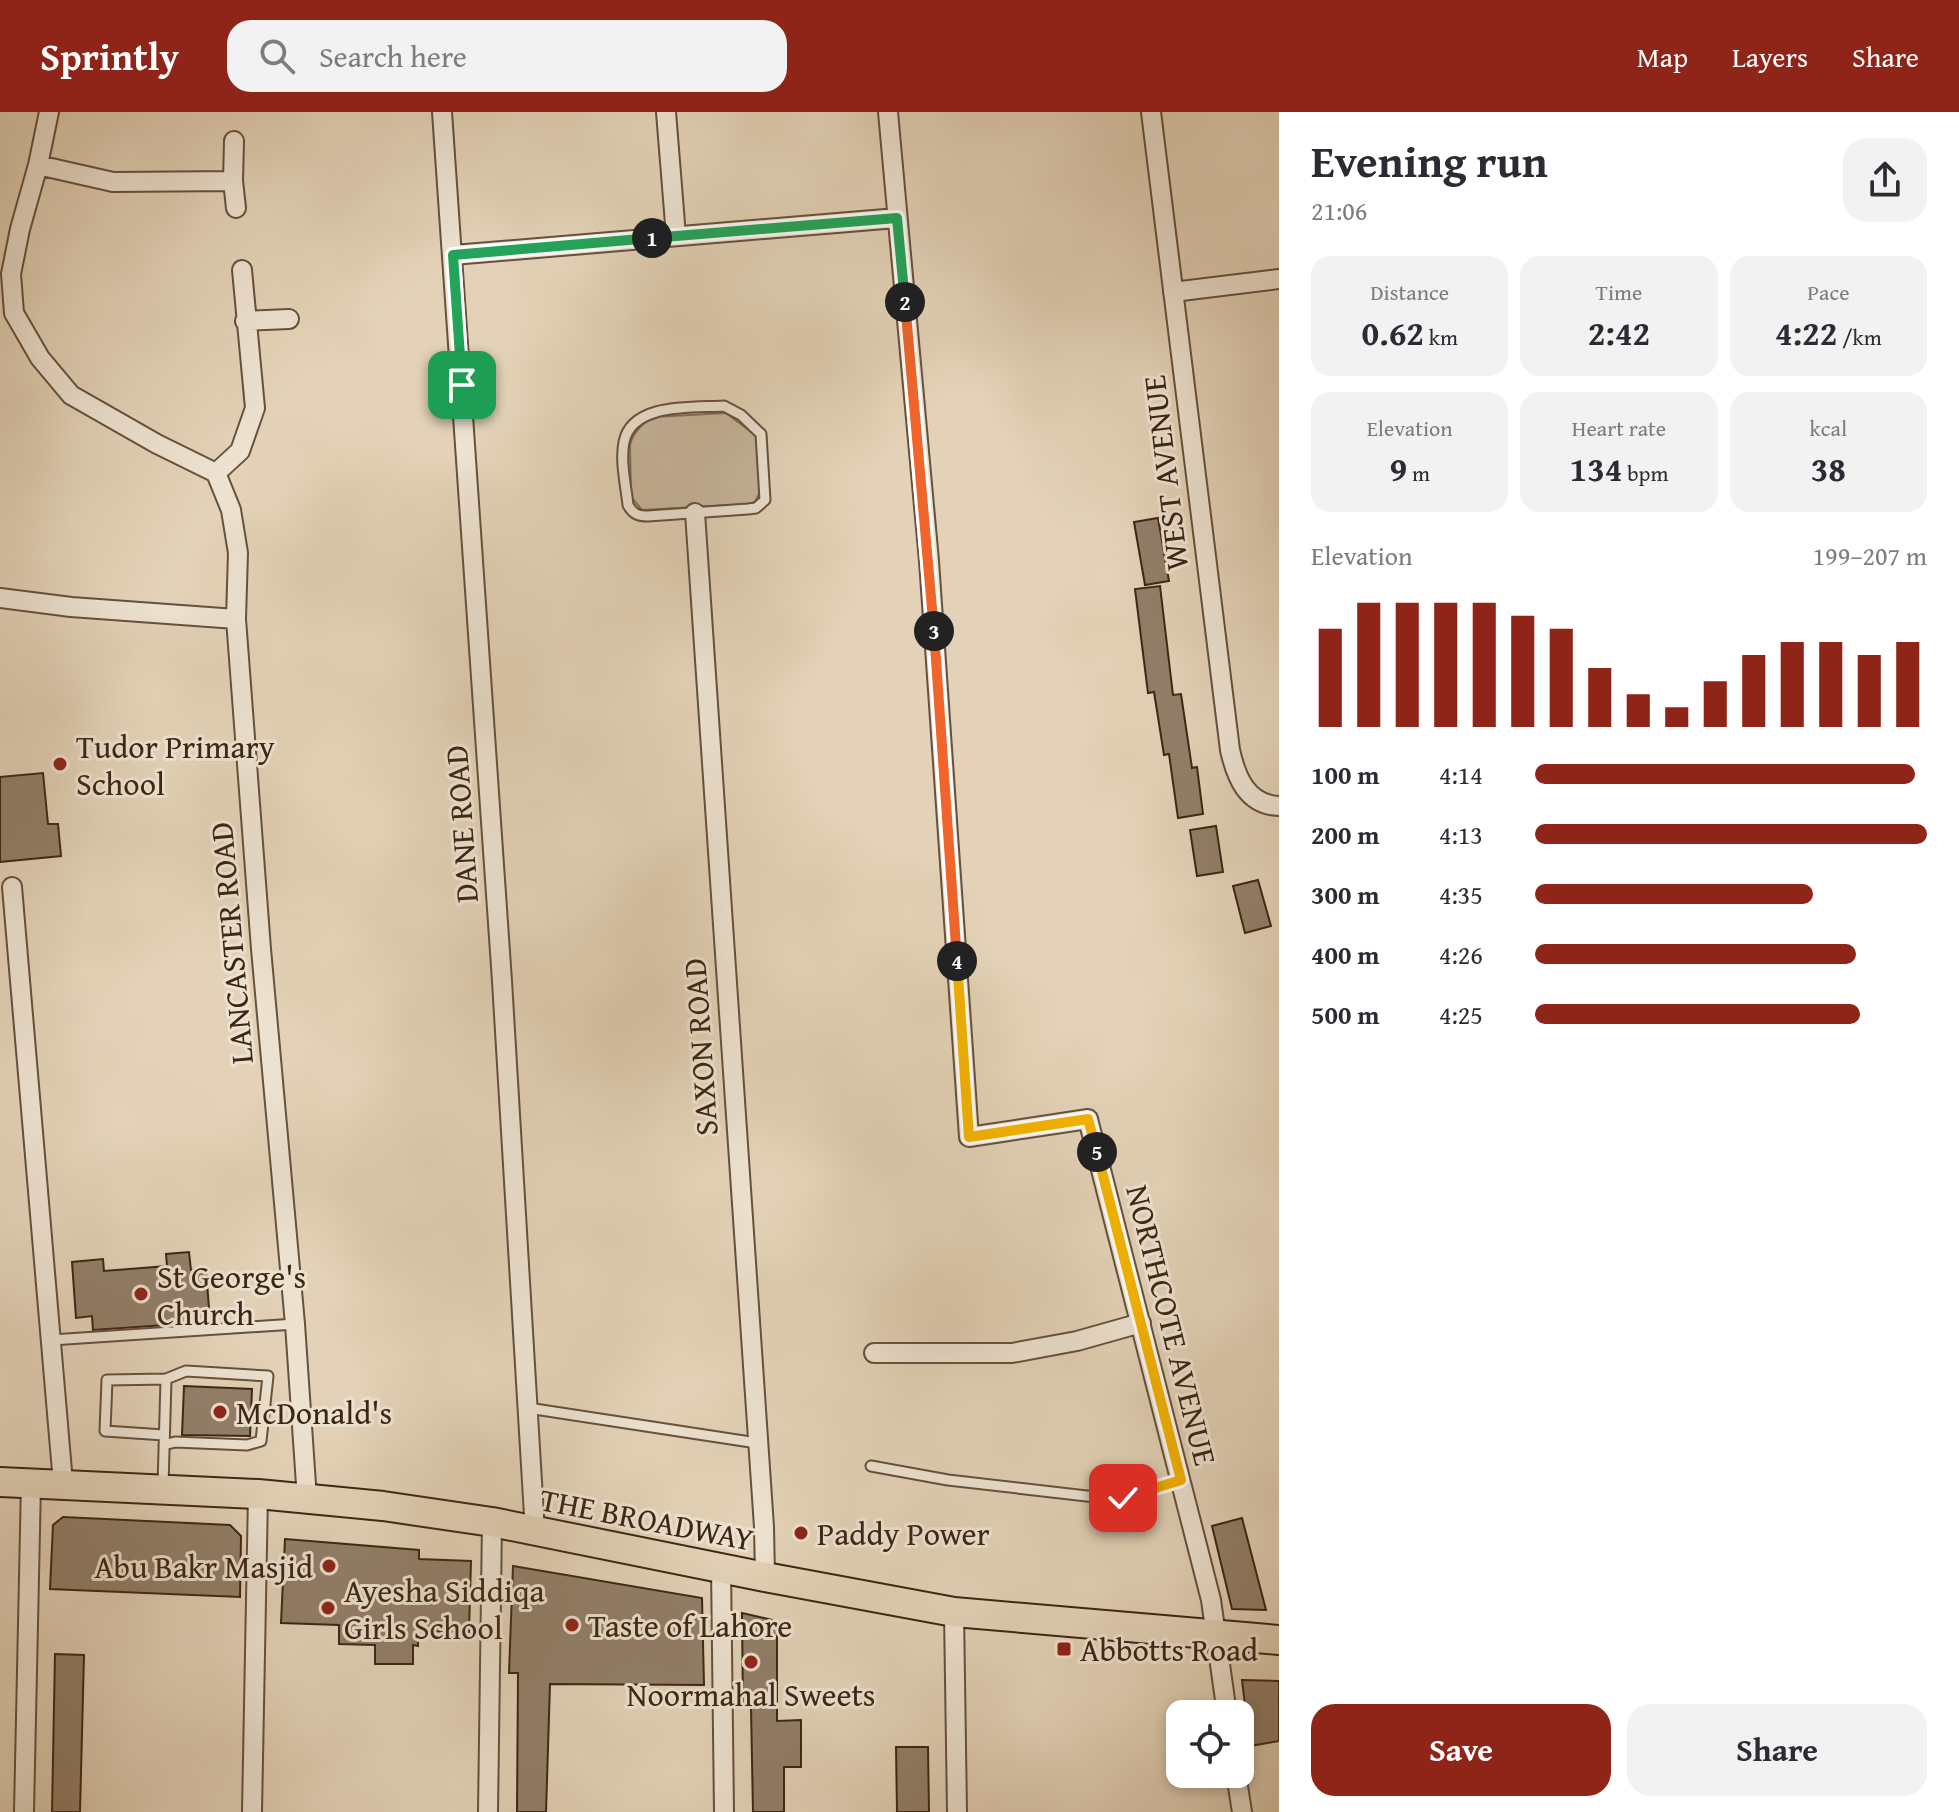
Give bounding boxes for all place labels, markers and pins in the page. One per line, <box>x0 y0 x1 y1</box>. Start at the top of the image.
pin: 1 <box>632 218 672 258</box>
pin: 2 <box>885 282 925 322</box>
pin <box>428 351 496 419</box>
pin: 3 <box>914 611 954 651</box>
place label: Tudor Primary School <box>76 723 275 807</box>
marker: Tudor Primary School <box>51 755 69 773</box>
pin: 4 <box>937 941 977 981</box>
pin: 5 <box>1077 1132 1117 1172</box>
place label: St George's Church <box>157 1253 306 1337</box>
marker: St George's Church <box>132 1285 150 1303</box>
place label: McDonald's <box>236 1389 392 1436</box>
marker: McDonald's <box>211 1403 229 1421</box>
pin <box>1089 1464 1157 1532</box>
place label: Paddy Power <box>817 1510 990 1557</box>
marker: Paddy Power <box>792 1524 810 1542</box>
place label: Abu Bakr Masjid <box>94 1543 313 1590</box>
marker: Abu Bakr Masjid <box>320 1557 338 1575</box>
place label: Ayesha Siddiqa Girls School <box>344 1567 545 1651</box>
marker: Ayesha Siddiqa Girls School <box>319 1599 337 1617</box>
place label: Taste of Lahore <box>588 1602 792 1649</box>
marker: Taste of Lahore <box>563 1616 581 1634</box>
place label: Abbotts Road <box>1080 1626 1258 1673</box>
marker: Abbotts Road <box>1055 1640 1073 1658</box>
marker: Noormahal Sweets <box>742 1653 760 1671</box>
place label: Noormahal Sweets <box>627 1671 875 1718</box>

